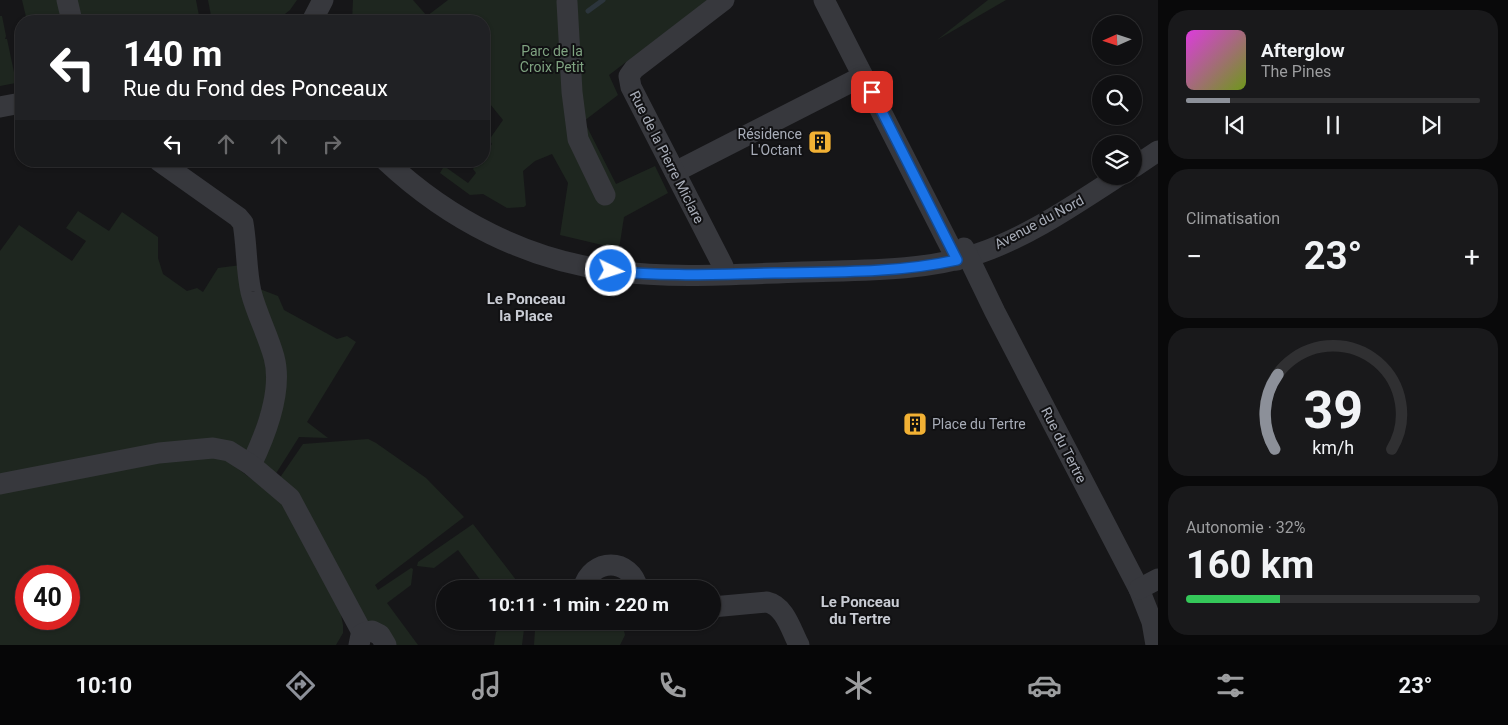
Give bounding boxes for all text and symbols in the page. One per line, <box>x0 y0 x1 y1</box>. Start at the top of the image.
north arrow <box>1092 15 1142 65</box>
map controls <box>1092 15 1142 185</box>
text: 140 m <box>123 34 222 75</box>
icon: left <box>40 35 105 100</box>
text: Afterglow <box>1261 39 1345 62</box>
park label: Parc de la Croix Petit <box>520 43 585 75</box>
text: The Pines <box>1261 62 1331 81</box>
pin <box>851 71 893 113</box>
button: search <box>1092 75 1142 125</box>
text: Rue du Fond des Ponceaux <box>123 76 388 101</box>
icon: arrive <box>858 78 886 106</box>
street label: Rue de la Pierre Miclare <box>627 88 707 226</box>
icon: previous <box>1221 111 1249 139</box>
icon: pause <box>1319 111 1347 139</box>
icon: next <box>1417 111 1445 139</box>
place label: Résidence L'Octant <box>738 126 802 158</box>
building icon: Résidence L'Octant <box>807 129 833 155</box>
icon: left <box>159 130 187 158</box>
icon: ahead <box>212 130 240 158</box>
icon: ahead <box>265 130 293 158</box>
icon: right <box>318 130 346 158</box>
button: layers <box>1092 135 1142 185</box>
street label: Avenue du Nord <box>992 192 1086 252</box>
text: Climatisation <box>1186 209 1280 228</box>
text: 23° <box>1304 234 1362 278</box>
text: − <box>1186 240 1202 273</box>
text: + <box>1464 240 1480 273</box>
position arrow <box>584 244 636 296</box>
district label: Le Ponceau la Place <box>487 290 565 325</box>
text: 39 <box>1303 380 1363 441</box>
street label: Rue du Tertre <box>1038 404 1090 486</box>
building icon: Place du Tertre <box>902 411 928 437</box>
place label: Place du Tertre <box>932 416 1026 432</box>
text: km/h <box>1312 437 1354 458</box>
text: Autonomie · 32% <box>1186 518 1306 537</box>
text: 160 km <box>1186 543 1314 587</box>
speed limit sign: 40 <box>15 565 80 630</box>
text: 10:11 · 1 min · 220 m <box>488 593 669 616</box>
district label: Le Ponceau du Tertre <box>821 593 899 628</box>
icon: directions <box>283 668 318 703</box>
icon: music <box>469 668 504 703</box>
icon: phone <box>655 668 690 703</box>
icon: climate <box>841 668 876 703</box>
icon: car <box>1027 668 1062 703</box>
icon: filters <box>1213 668 1248 703</box>
text: 10:10 <box>75 673 132 698</box>
text: 23° <box>1399 673 1432 698</box>

